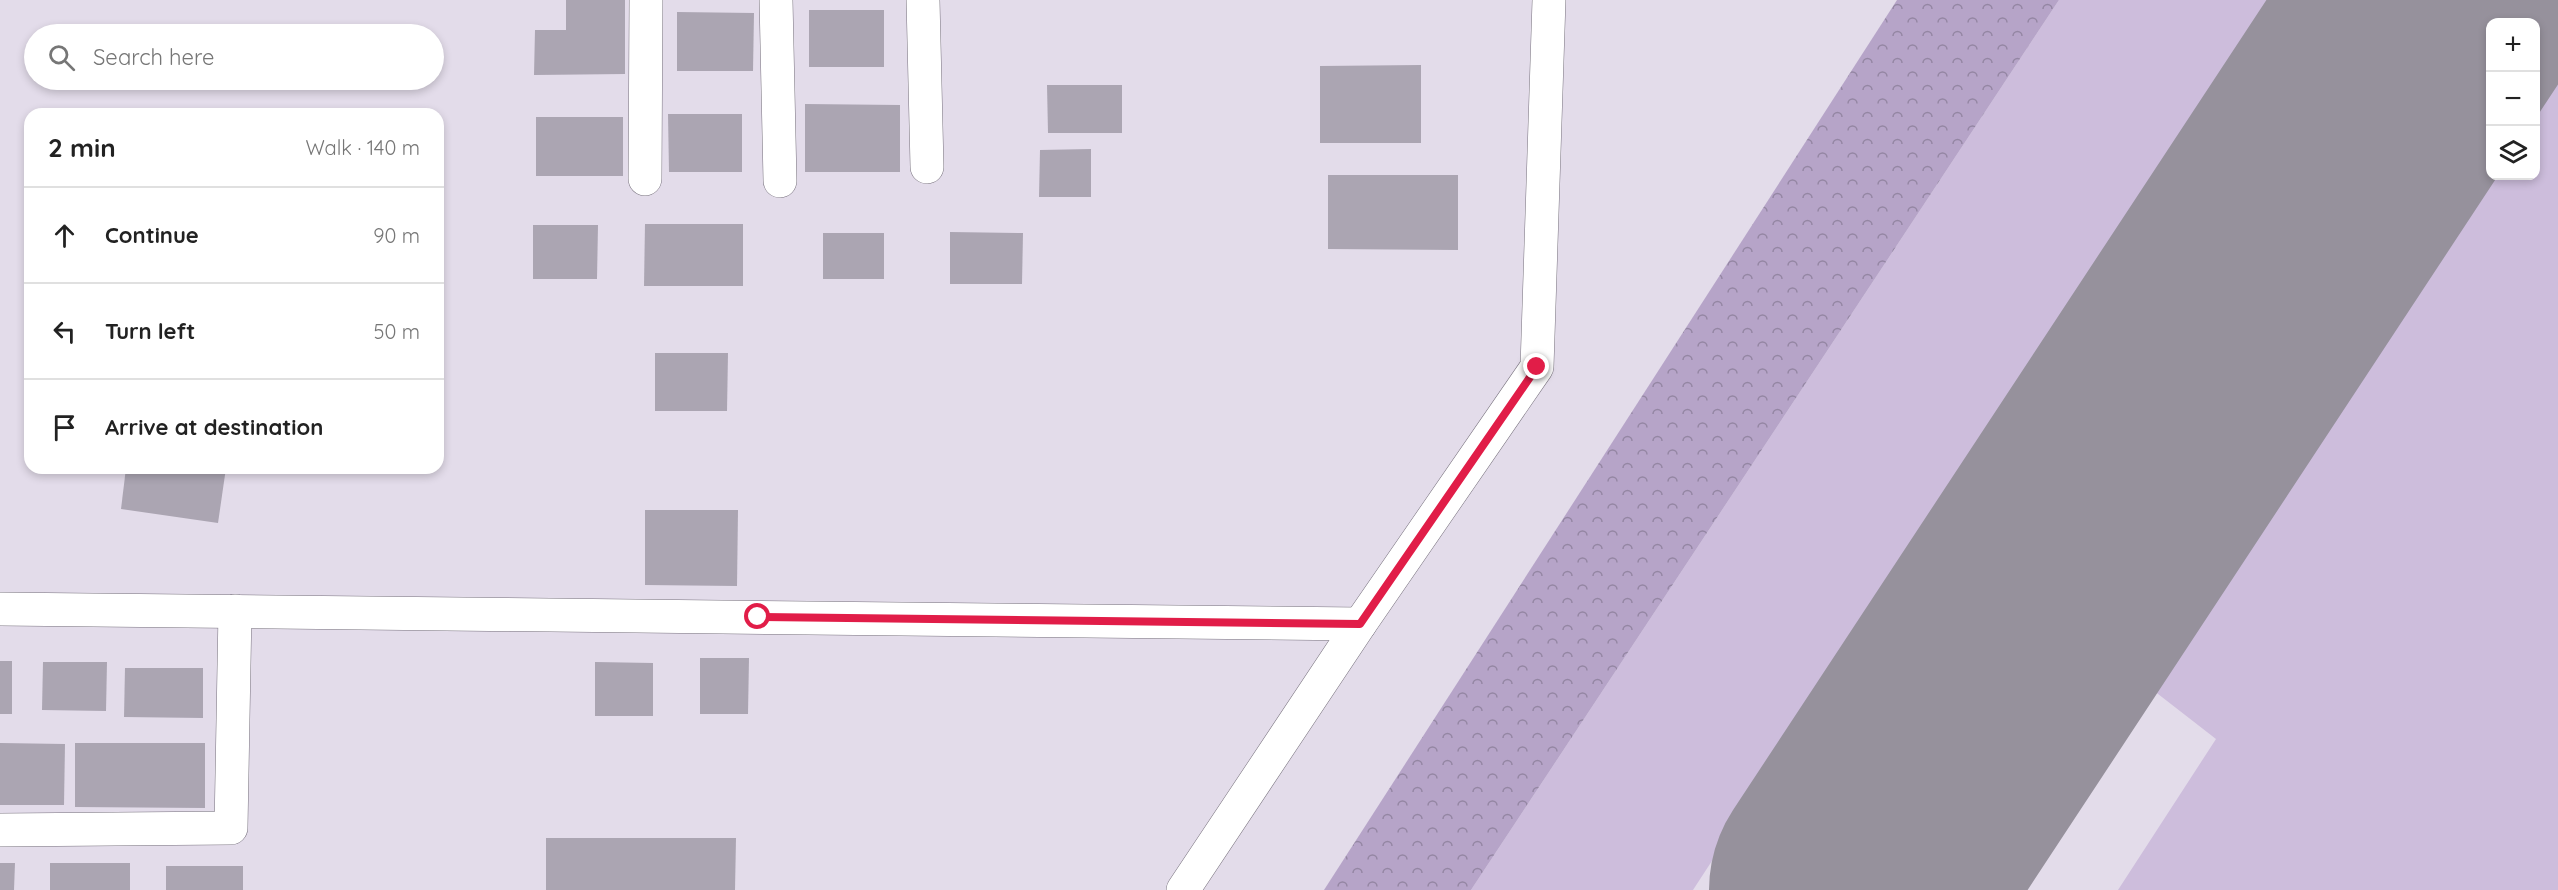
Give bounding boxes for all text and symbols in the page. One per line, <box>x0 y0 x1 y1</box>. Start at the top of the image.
map controls <box>2486 18 2540 180</box>
button: + <box>2486 18 2540 72</box>
search box <box>24 24 444 90</box>
icon: search <box>45 41 78 74</box>
text: Search here <box>93 43 214 71</box>
button: − <box>2486 72 2540 126</box>
button: layers <box>2486 126 2540 180</box>
text: 2 min <box>48 131 116 164</box>
text: Walk · 140 m <box>305 135 420 160</box>
icon: ahead <box>48 219 81 252</box>
text: Continue <box>105 221 199 249</box>
text: 90 m <box>373 223 420 248</box>
icon: left <box>48 315 81 348</box>
text: Turn left <box>105 317 195 345</box>
text: 50 m <box>374 319 420 344</box>
route end <box>1523 353 1549 379</box>
icon: arrive <box>48 411 81 444</box>
text: Arrive at destination <box>105 413 323 441</box>
route start <box>744 603 770 629</box>

